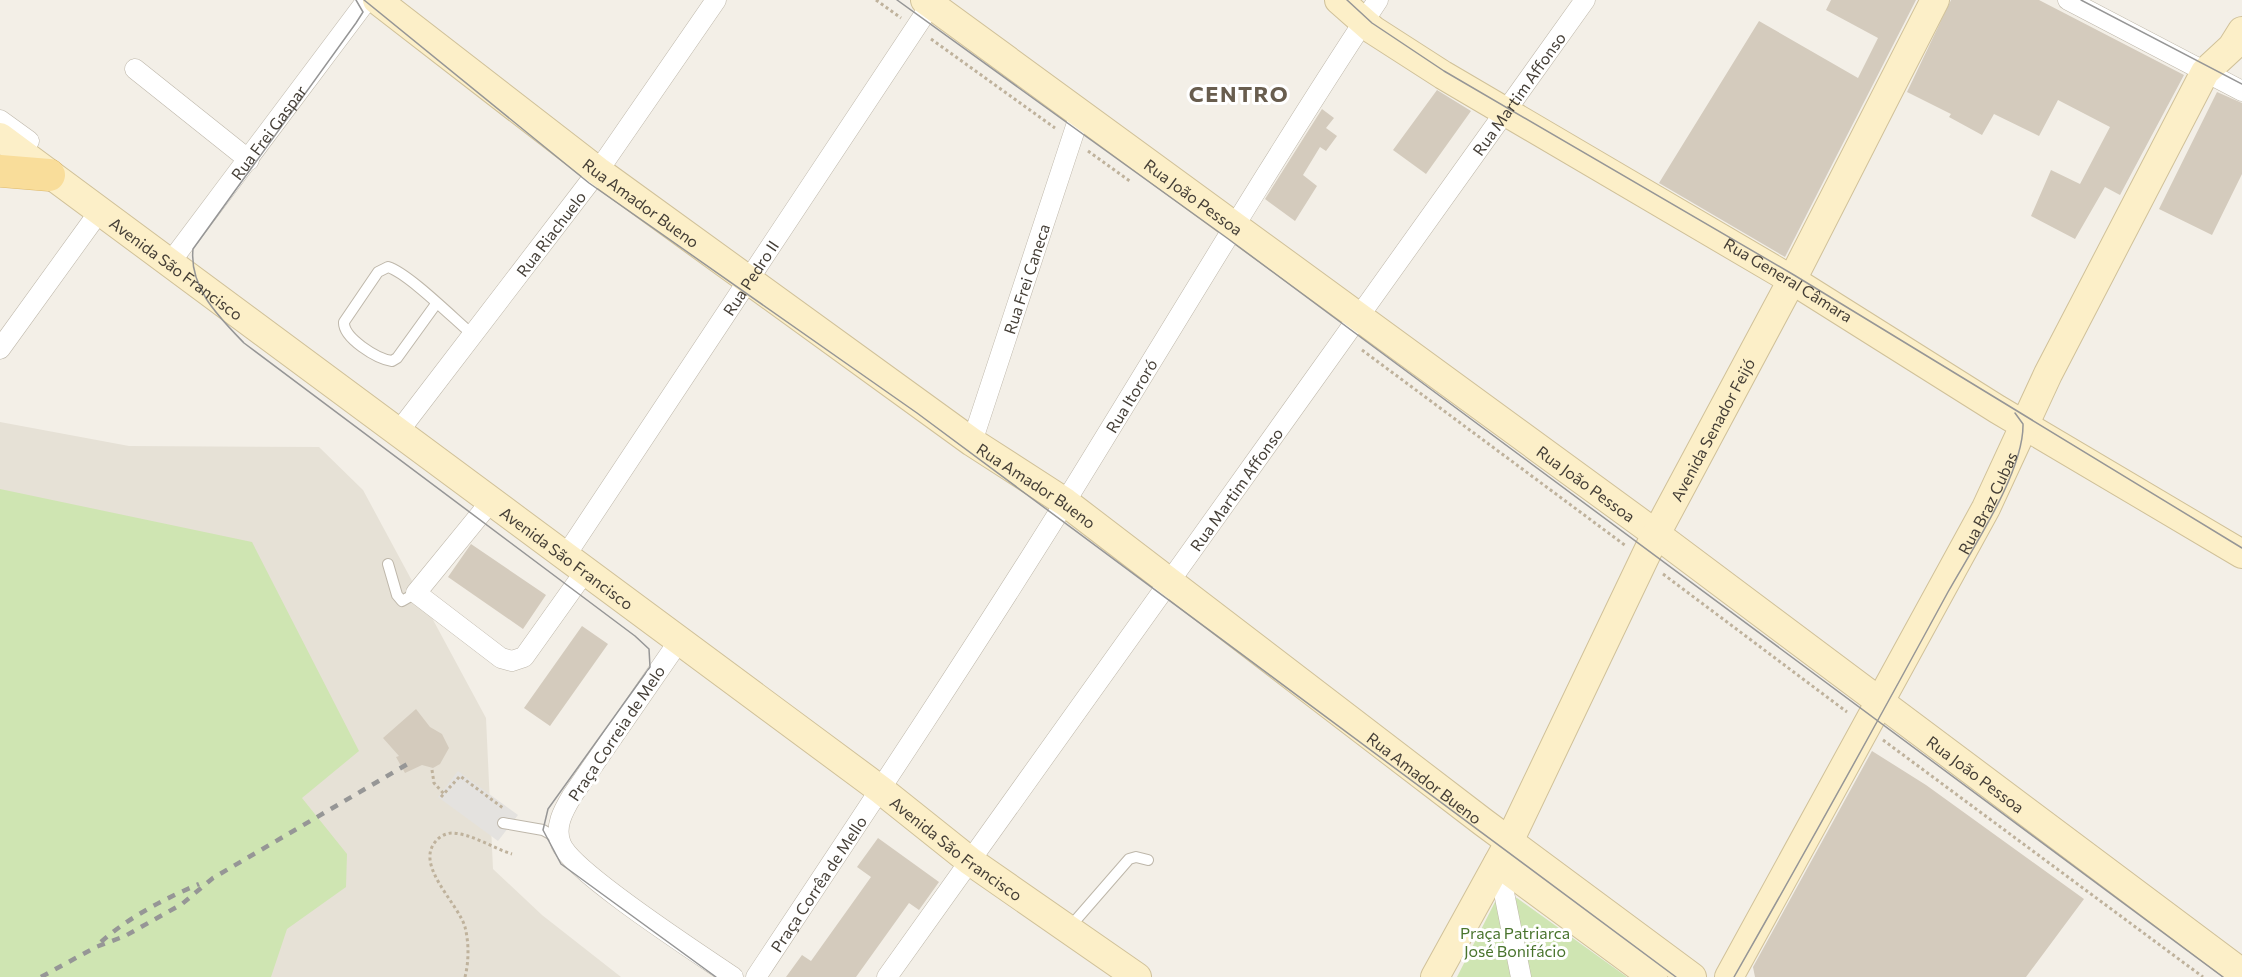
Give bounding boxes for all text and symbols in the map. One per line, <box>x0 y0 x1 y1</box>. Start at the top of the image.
street label: Rua Martim Affonso <box>1468 28 1569 159</box>
street label: Rua Frei Gaspar <box>226 80 310 183</box>
district label: CENTRO <box>1189 80 1289 107</box>
street label: Rua Amador Bueno <box>580 154 703 251</box>
street label: Rua João Pessoa <box>1141 154 1247 239</box>
street label: Rua Riachuelo <box>512 187 589 280</box>
street label: Avenida São Francisco <box>107 213 247 323</box>
street label: Rua Frei Caneca <box>999 221 1053 336</box>
street label: Rua General Câmara <box>1721 233 1856 325</box>
street label: Rua Pedro II <box>718 236 782 319</box>
street label: Avenida Senador Feijó <box>1666 354 1758 504</box>
street label: Rua Itororó <box>1101 355 1160 436</box>
street label: Rua Martim Affonso <box>1185 423 1286 554</box>
street label: Rua Amador Bueno <box>974 438 1100 532</box>
street label: Rua João Pessoa <box>1534 441 1639 525</box>
street label: Rua Braz Cubas <box>1953 448 2020 557</box>
street label: Avenida São Francisco <box>497 502 637 613</box>
street label: Praça Correia de Melo <box>564 662 668 804</box>
street label: Rua Amador Bueno <box>1364 728 1486 827</box>
street label: Rua João Pessoa <box>1923 731 2028 816</box>
street label: Avenida São Francisco <box>887 792 1026 904</box>
street label: Praça Corrêa de Mello <box>766 812 870 955</box>
park label: Praça Patriarca José Bonifácio <box>1460 923 1570 960</box>

